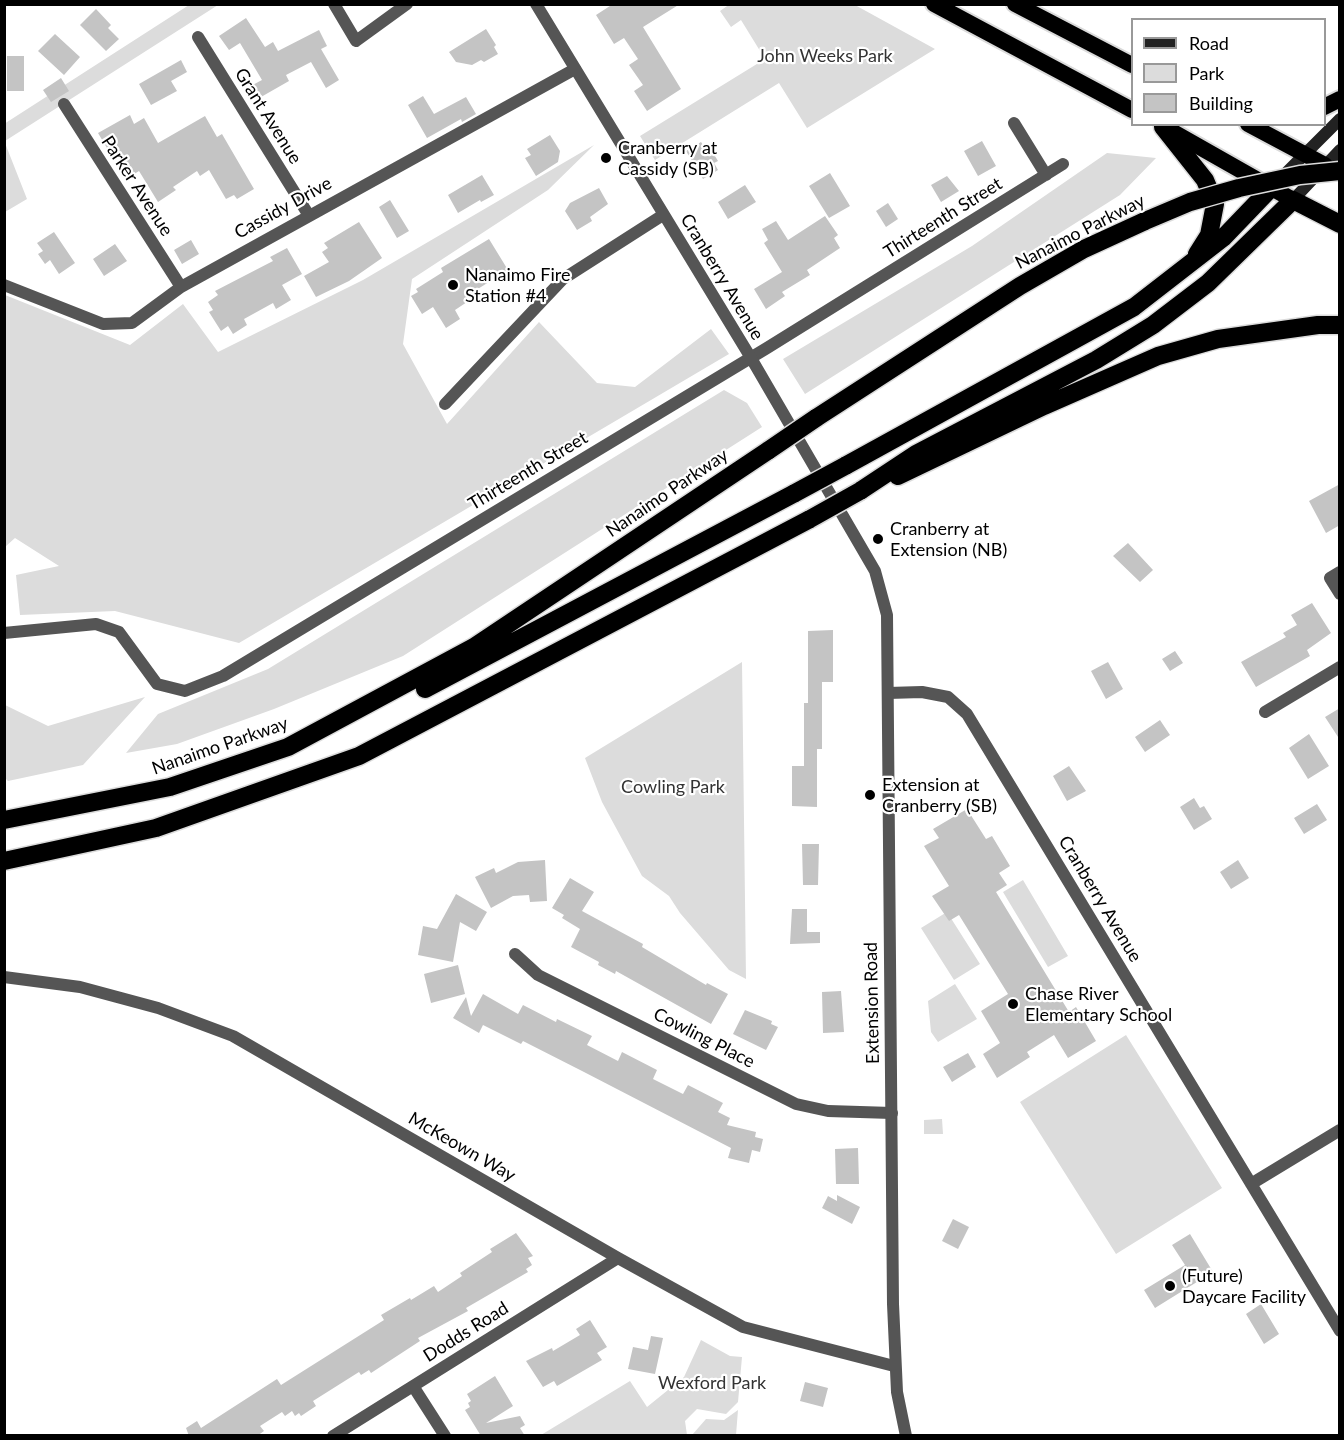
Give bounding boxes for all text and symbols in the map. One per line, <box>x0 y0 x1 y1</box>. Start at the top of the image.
legend <box>1131 18 1326 126</box>
text: Road <box>1189 32 1229 54</box>
park label: John Weeks Park <box>757 45 893 67</box>
text: Park <box>1189 62 1224 84</box>
street label: Grant Avenue <box>230 64 306 168</box>
text: Building <box>1189 92 1253 114</box>
street label: Parker Avenue <box>97 132 177 240</box>
place label: Cranberry at Cassidy (SB) <box>618 137 717 180</box>
marker: Cranberry at Cassidy (SB) <box>599 151 613 165</box>
street label: Cassidy Drive <box>231 172 335 244</box>
street label: Thirteenth Street <box>880 173 1006 263</box>
street label: Nanaimo Parkway <box>1012 190 1148 274</box>
street label: Cranberry Avenue <box>676 210 768 344</box>
place label: Nanaimo Fire Station #4 <box>465 264 570 306</box>
marker: Nanaimo Fire Station #4 <box>446 278 460 292</box>
street label: Thirteenth Street <box>464 427 592 515</box>
street label: Nanaimo Parkway <box>602 444 732 542</box>
place label: Cranberry at Extension (NB) <box>890 518 1007 560</box>
marker: Cranberry at Extension (NB) <box>871 532 885 546</box>
street label: Nanaimo Parkway <box>149 713 291 779</box>
place label: Extension at Cranberry (SB) <box>882 774 997 816</box>
park label: Cowling Park <box>621 776 725 798</box>
marker: Extension at Cranberry (SB) <box>863 788 877 802</box>
street label: Cranberry Avenue <box>1054 832 1146 966</box>
street label: Extension Road <box>860 942 884 1064</box>
place label: Chase River Elementary School <box>1025 983 1172 1026</box>
marker: Chase River Elementary School <box>1006 997 1020 1011</box>
street label: Cowling Place <box>650 1003 758 1073</box>
street label: McKeown Way <box>405 1108 519 1186</box>
place label: (Future) Daycare Facility <box>1182 1265 1306 1308</box>
marker: (Future) Daycare Facility <box>1163 1279 1177 1293</box>
street label: Dodds Road <box>419 1297 513 1367</box>
park label: Wexford Park <box>658 1372 766 1394</box>

